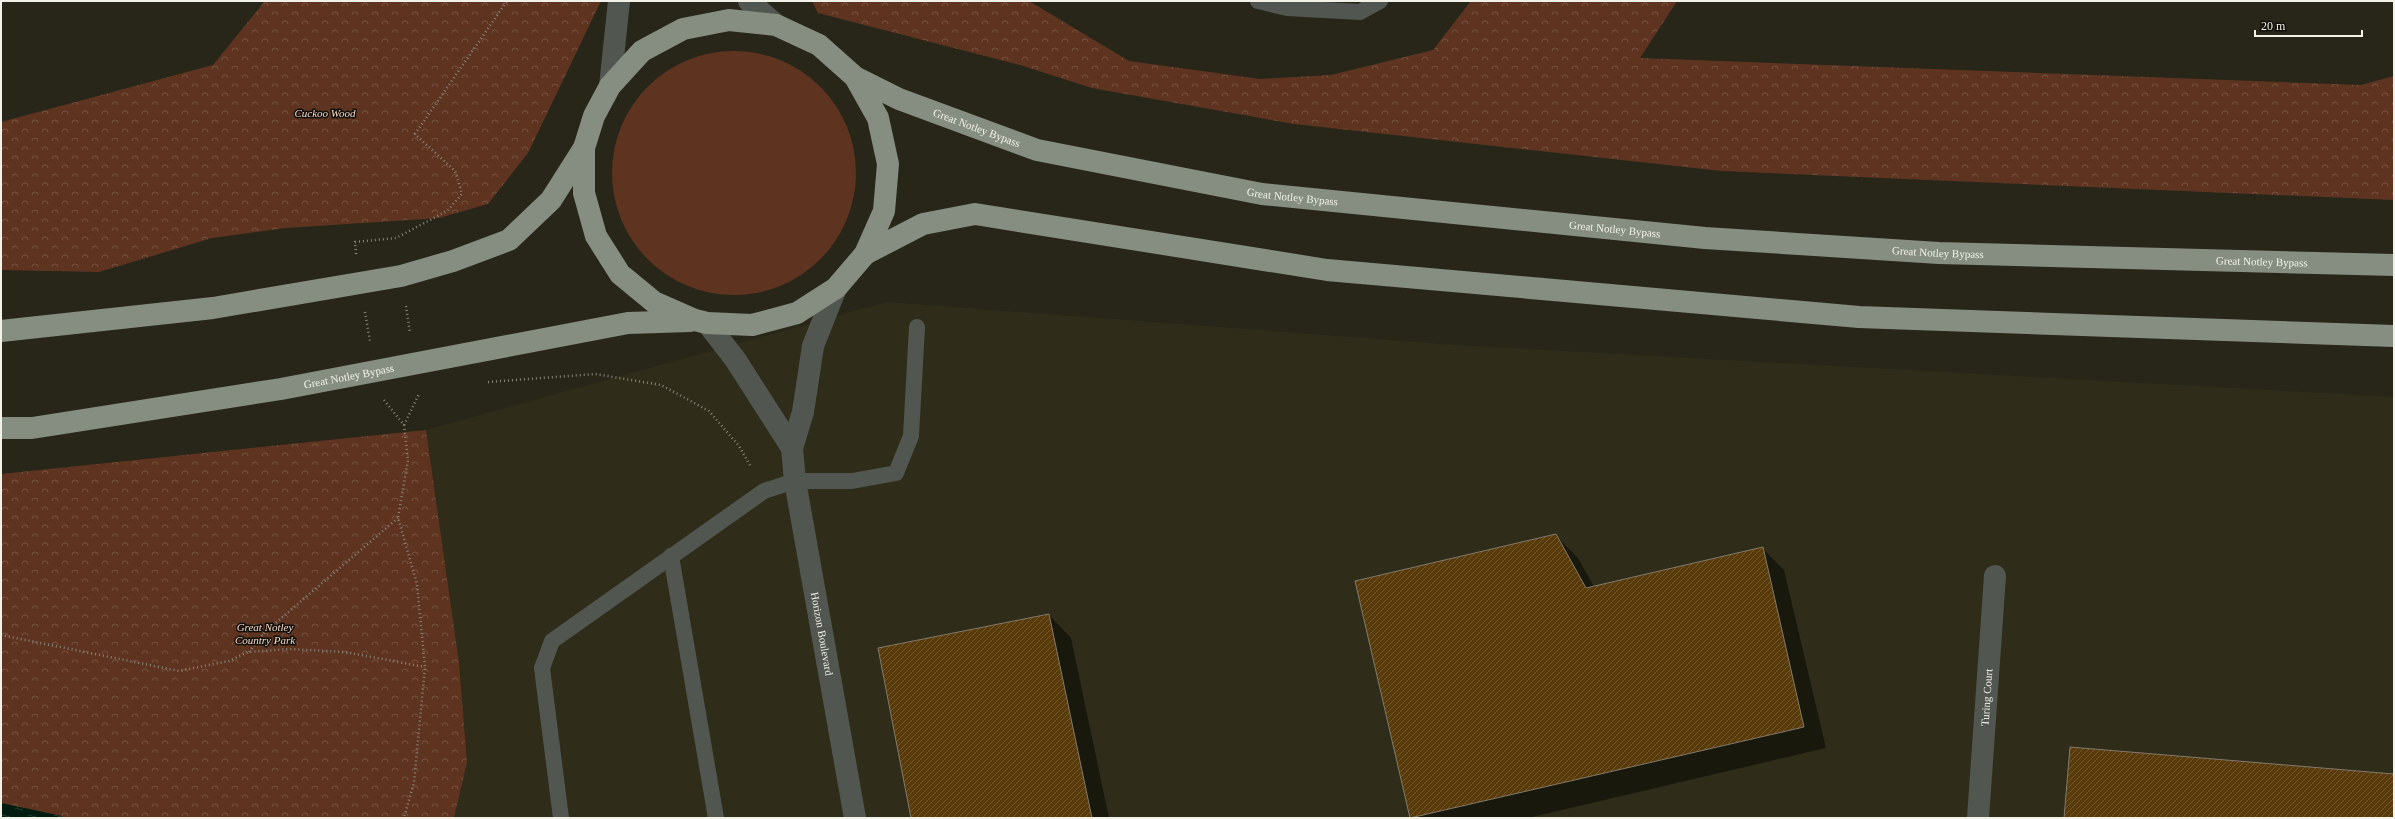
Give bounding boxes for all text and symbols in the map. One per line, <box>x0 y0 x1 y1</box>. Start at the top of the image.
scale bar <box>2255 12 2362 38</box>
text: 20 m <box>2261 19 2286 33</box>
street label: Great Notley Bypass <box>932 106 1022 149</box>
park label: Cuckoo Wood <box>294 107 356 119</box>
street label: Great Notley Bypass <box>1246 185 1339 208</box>
street label: Great Notley Bypass <box>1569 219 1661 240</box>
street label: Great Notley Bypass <box>1892 244 1984 260</box>
street label: Great Notley Bypass <box>2216 254 2308 269</box>
street label: Great Notley Bypass <box>303 362 395 391</box>
street label: Horizon Boulevard <box>809 591 836 677</box>
park label: Great Notley Country Park <box>235 621 296 646</box>
street label: Turing Court <box>1978 668 1994 726</box>

